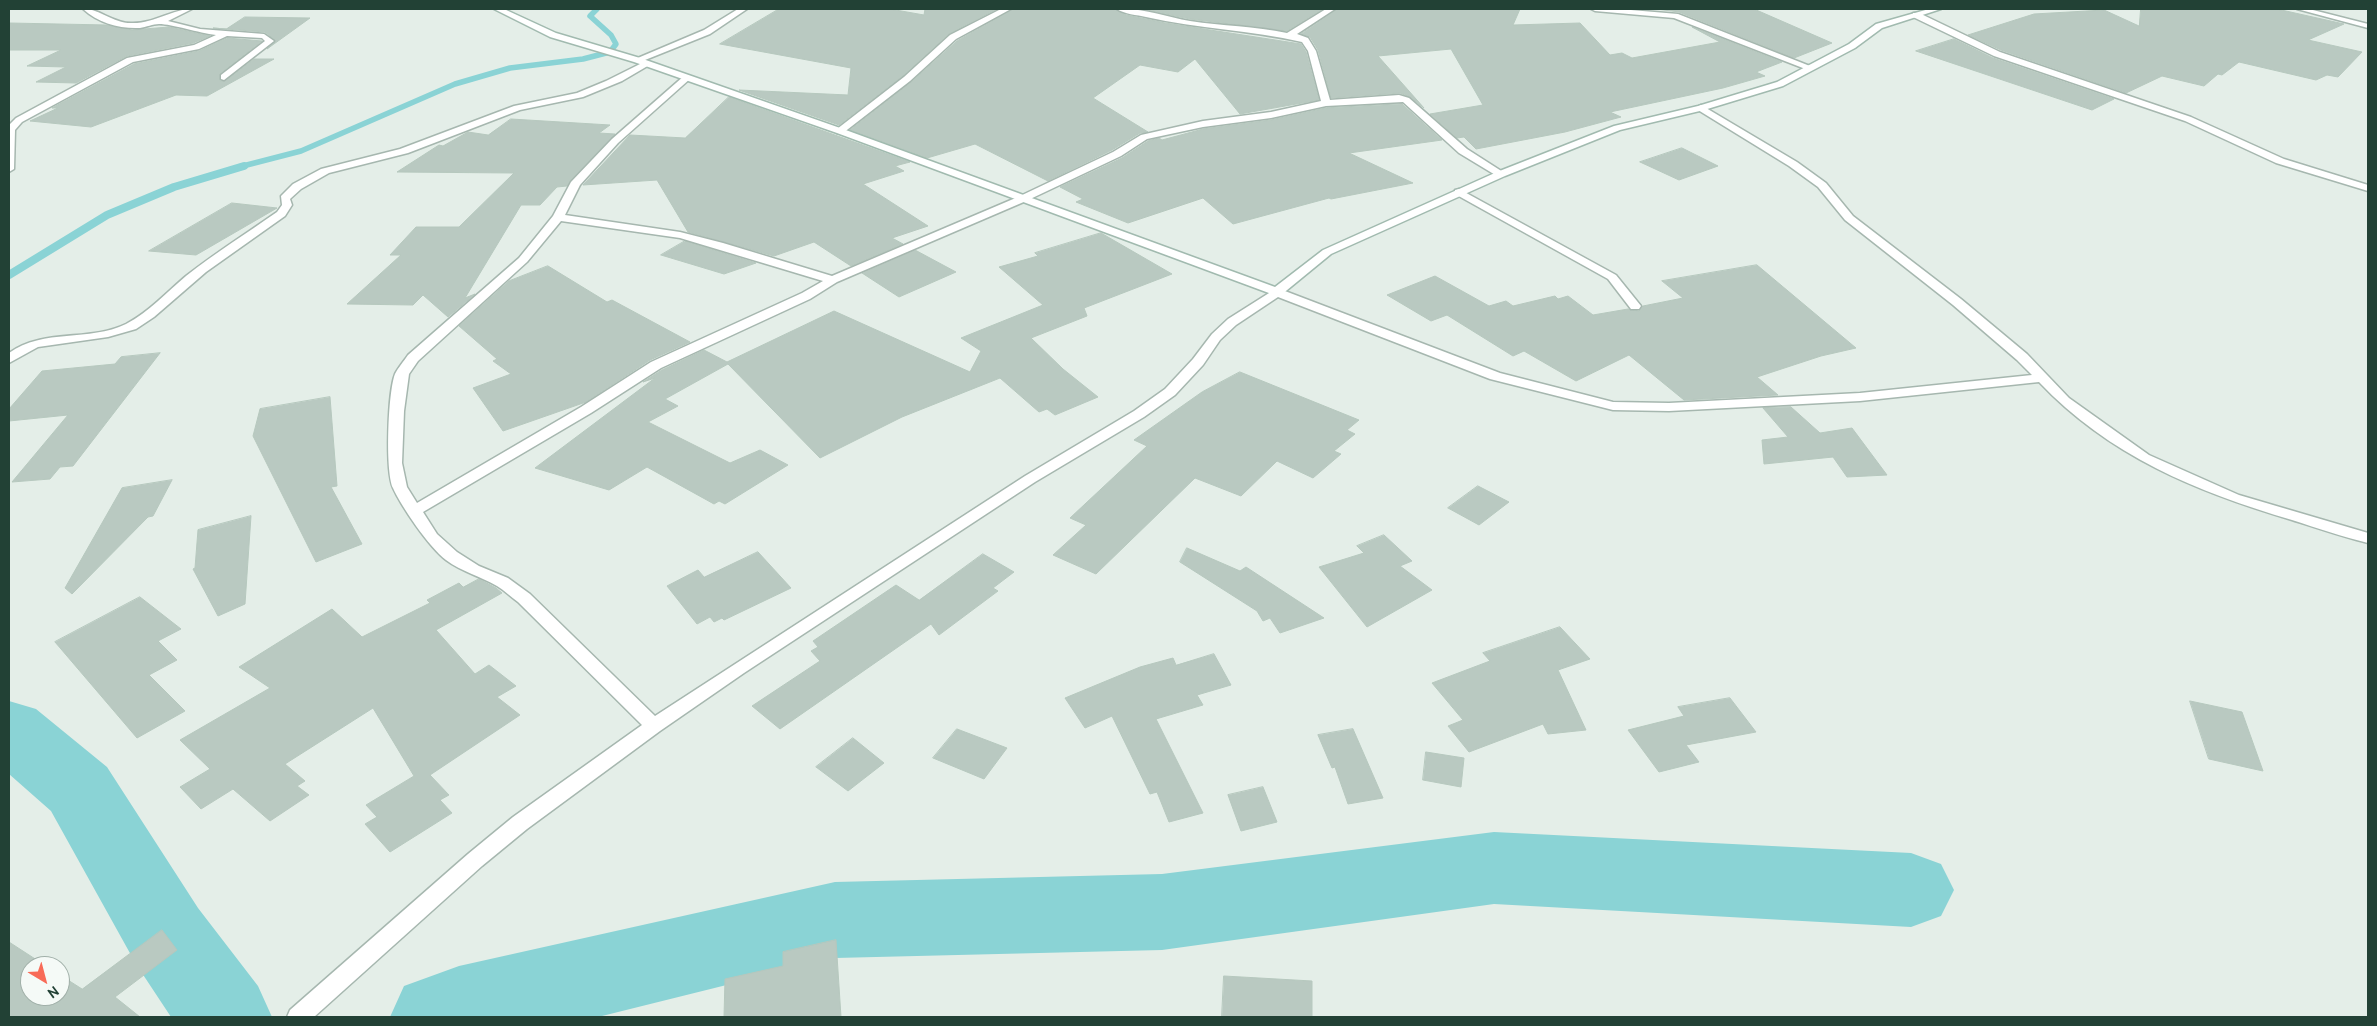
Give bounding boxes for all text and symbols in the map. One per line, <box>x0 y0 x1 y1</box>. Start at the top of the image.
north arrow <box>20 956 70 1006</box>
text: N <box>44 982 63 1002</box>

